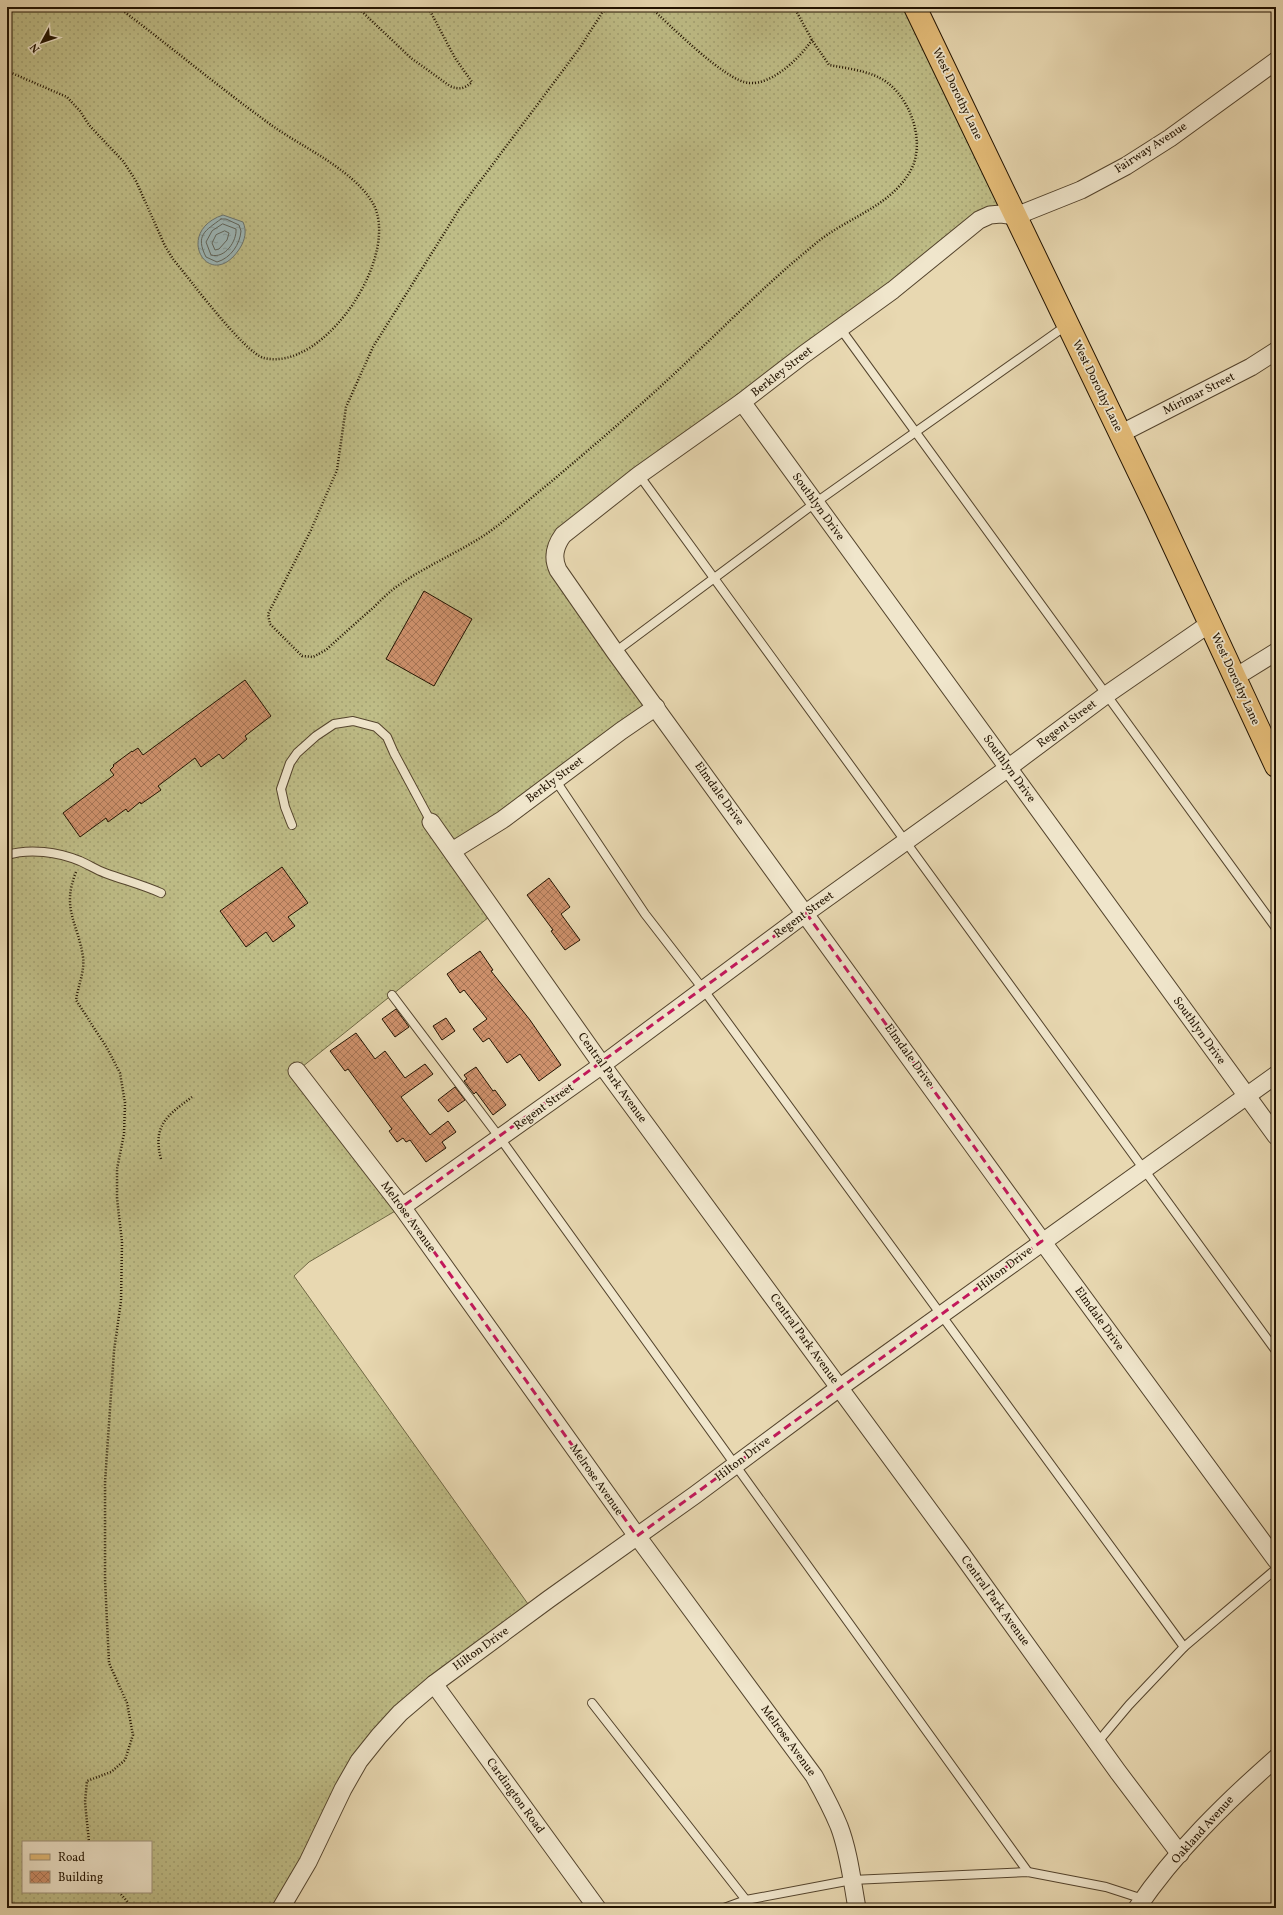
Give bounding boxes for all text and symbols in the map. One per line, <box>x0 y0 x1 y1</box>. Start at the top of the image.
north arrow <box>22 22 62 62</box>
text: N <box>27 40 44 55</box>
street label: West Dorothy Lane <box>928 46 986 143</box>
street label: Fairway Avenue <box>1112 118 1191 177</box>
street label: West Dorothy Lane <box>1068 338 1126 435</box>
street label: Berkley Street <box>748 343 816 401</box>
street label: Mirimar Street <box>1160 369 1238 419</box>
street label: Southlyn Drive <box>788 470 848 544</box>
street label: West Dorothy Lane <box>1207 630 1264 728</box>
street label: Regent Street <box>1034 696 1100 752</box>
street label: Southlyn Drive <box>979 732 1039 806</box>
street label: Berkly Street <box>523 753 587 807</box>
street label: Elmdale Drive <box>690 759 748 829</box>
street label: Regent Street <box>771 888 837 942</box>
street label: Southlyn Drive <box>1169 994 1229 1068</box>
street label: Elmdale Drive <box>880 1021 938 1091</box>
street label: Central Park Avenue <box>574 1030 650 1127</box>
street label: Regent Street <box>511 1080 577 1134</box>
street label: Melrose Avenue <box>377 1178 439 1256</box>
street label: Hilton Drive <box>974 1243 1036 1295</box>
street label: Elmdale Drive <box>1070 1284 1128 1354</box>
street label: Central Park Avenue <box>766 1291 842 1388</box>
street label: Hilton Drive <box>712 1433 774 1485</box>
street label: Melrose Avenue <box>565 1441 627 1519</box>
street label: Central Park Avenue <box>957 1553 1033 1650</box>
street label: Hilton Drive <box>450 1623 512 1675</box>
street label: Melrose Avenue <box>757 1702 819 1780</box>
street label: Cardington Road <box>482 1755 548 1837</box>
street label: Oakland Avenue <box>1168 1792 1238 1867</box>
legend <box>22 1841 152 1893</box>
text: Road <box>58 1850 85 1866</box>
text: Building <box>58 1870 103 1886</box>

